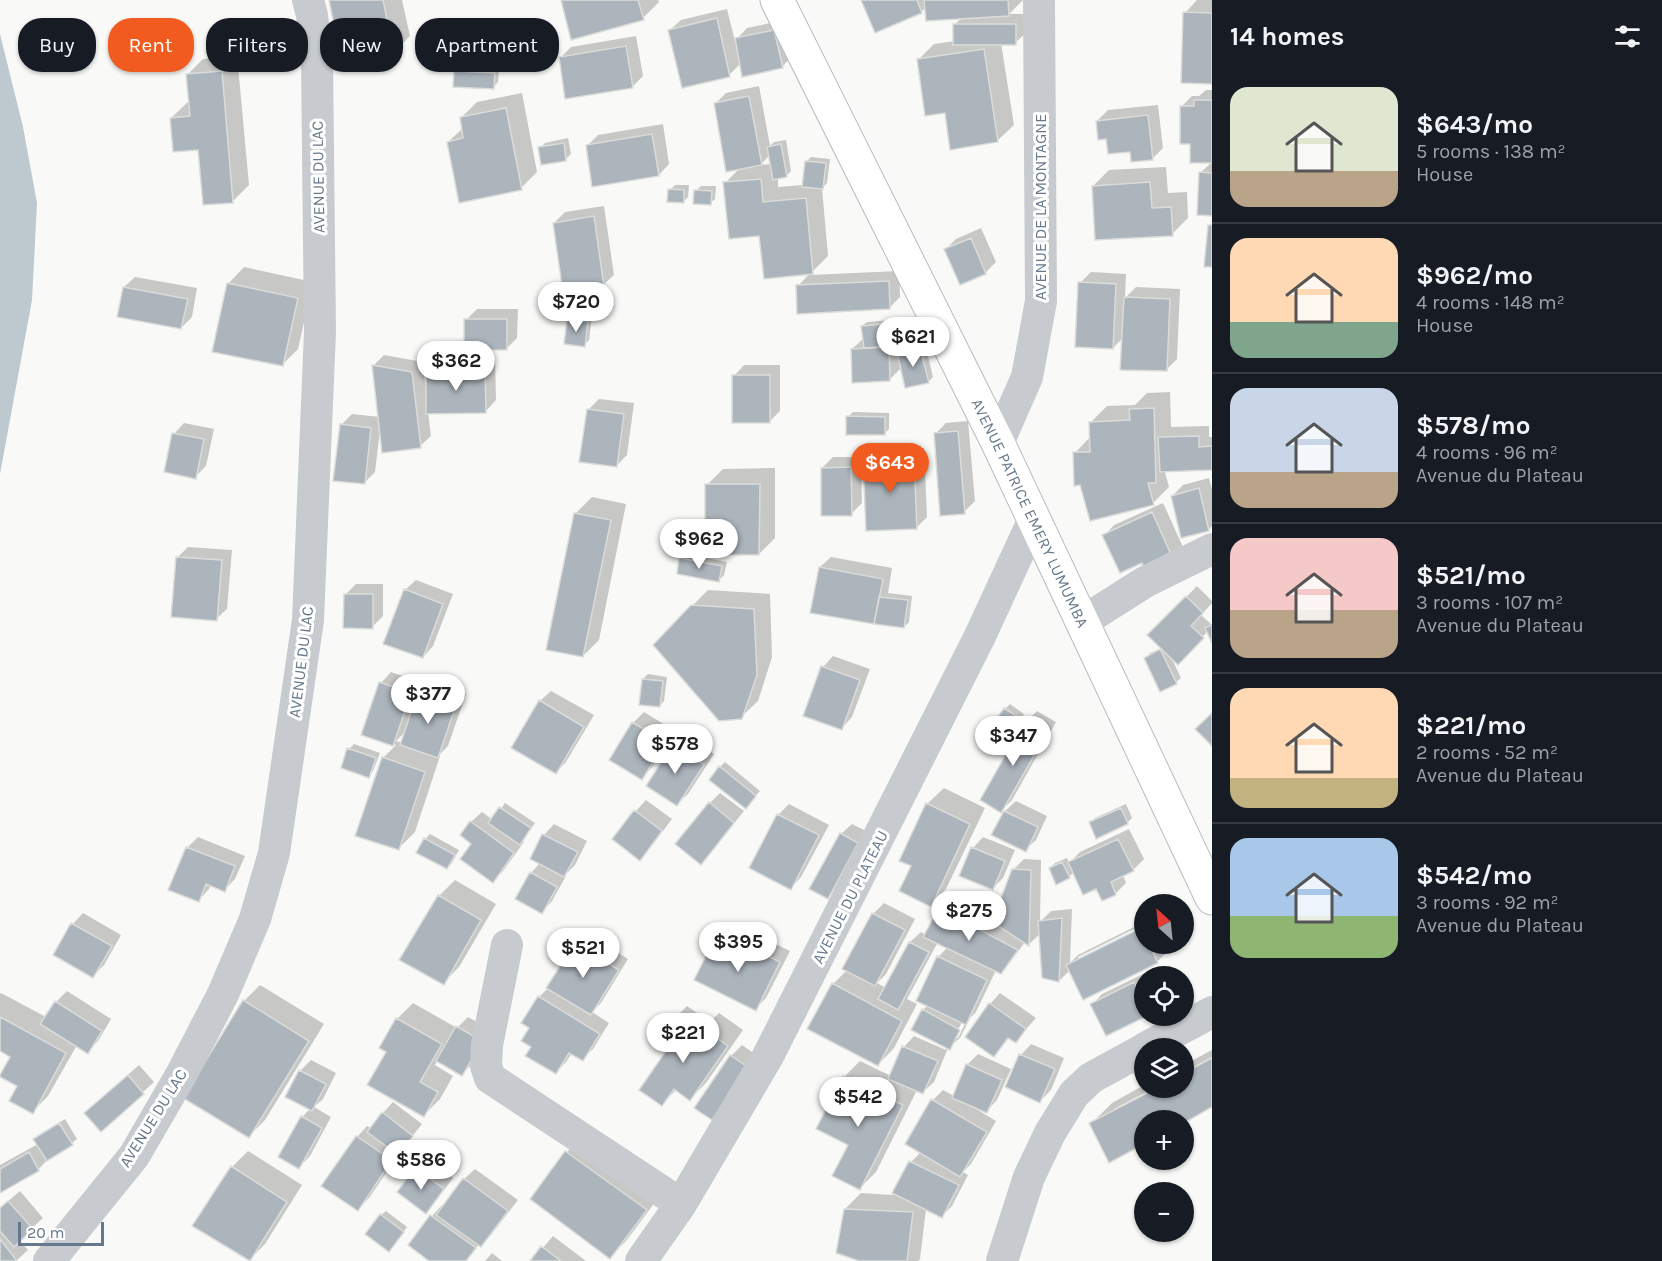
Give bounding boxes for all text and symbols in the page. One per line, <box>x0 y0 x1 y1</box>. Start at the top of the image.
chip: Buy <box>18 18 96 72</box>
chip: Rent <box>108 18 194 72</box>
chip: Filters <box>206 18 308 72</box>
chip: New <box>320 18 403 72</box>
chip: Apartment <box>415 18 559 72</box>
icon: filters <box>1611 20 1644 53</box>
text: 14 homes <box>1230 21 1344 52</box>
text: $643/mo <box>1416 109 1533 140</box>
icon: home <box>1278 111 1350 183</box>
street label: AVENUE DE LA MONTAGNE <box>1031 114 1050 300</box>
street label: AVENUE DU LAC <box>308 121 328 233</box>
text: 5 rooms · 138 m² <box>1416 140 1566 163</box>
text: House <box>1416 163 1473 186</box>
text: $962/mo <box>1416 260 1533 291</box>
icon: home <box>1278 262 1350 334</box>
pin: $720 <box>540 282 612 333</box>
text: $720 <box>552 290 600 313</box>
text: 4 rooms · 148 m² <box>1416 291 1565 314</box>
text: House <box>1416 314 1473 337</box>
pin: $621 <box>877 317 949 368</box>
text: $621 <box>890 325 936 348</box>
pin: $362 <box>420 341 492 392</box>
text: $362 <box>431 349 481 372</box>
street label: AVENUE PATRICE EMERY LUMUMBA <box>968 395 1093 630</box>
text: $578/mo <box>1416 410 1530 441</box>
icon: home <box>1278 412 1350 484</box>
text: 4 rooms · 96 m² <box>1416 441 1558 464</box>
pin: $643 <box>854 443 926 494</box>
text: $643 <box>865 451 915 474</box>
text: Avenue du Plateau <box>1416 464 1584 487</box>
pin: $962 <box>663 519 735 570</box>
text: $962 <box>674 527 724 550</box>
text: $521/mo <box>1416 560 1526 591</box>
icon: home <box>1278 562 1350 634</box>
text: 3 rooms · 107 m² <box>1416 591 1563 614</box>
street label: AVENUE DU LAC <box>285 605 317 719</box>
text: Avenue du Plateau <box>1416 614 1584 637</box>
pin: $377 <box>392 674 464 725</box>
text: $377 <box>405 682 451 705</box>
text: $221/mo <box>1416 710 1526 741</box>
icon: home <box>1278 712 1350 784</box>
pin: $347 <box>977 716 1049 767</box>
pin: $578 <box>639 724 711 775</box>
text: $347 <box>989 724 1037 747</box>
text: $578 <box>651 732 699 755</box>
text: 2 rooms · 52 m² <box>1416 741 1558 764</box>
text: Avenue du Plateau <box>1416 764 1584 787</box>
street label: AVENUE DU PLATEAU <box>808 827 892 967</box>
text: $542/mo <box>1416 860 1532 891</box>
icon: home <box>1278 862 1350 934</box>
pin: $275 <box>933 891 1005 942</box>
text: 3 rooms · 92 m² <box>1416 891 1559 914</box>
north arrow <box>1134 894 1194 954</box>
map controls <box>1134 894 1194 1242</box>
text: $275 <box>945 899 993 922</box>
text: Avenue du Plateau <box>1416 914 1584 937</box>
pin: $395 <box>702 922 774 973</box>
pin: $521 <box>547 928 619 979</box>
text: $395 <box>713 930 763 953</box>
text: $521 <box>561 936 605 959</box>
button: locate <box>1134 966 1194 1026</box>
pin: $221 <box>647 1013 719 1064</box>
text: $221 <box>660 1021 706 1044</box>
button: layers <box>1134 1038 1194 1098</box>
street label: AVENUE DU LAC <box>115 1065 191 1171</box>
pin: $542 <box>822 1077 894 1128</box>
text: $542 <box>833 1085 883 1108</box>
button: + <box>1134 1110 1194 1170</box>
pin: $586 <box>385 1140 457 1191</box>
text: $586 <box>396 1148 446 1171</box>
button: − <box>1134 1182 1194 1242</box>
scale bar <box>18 1219 104 1246</box>
text: 20 m <box>27 1223 65 1242</box>

